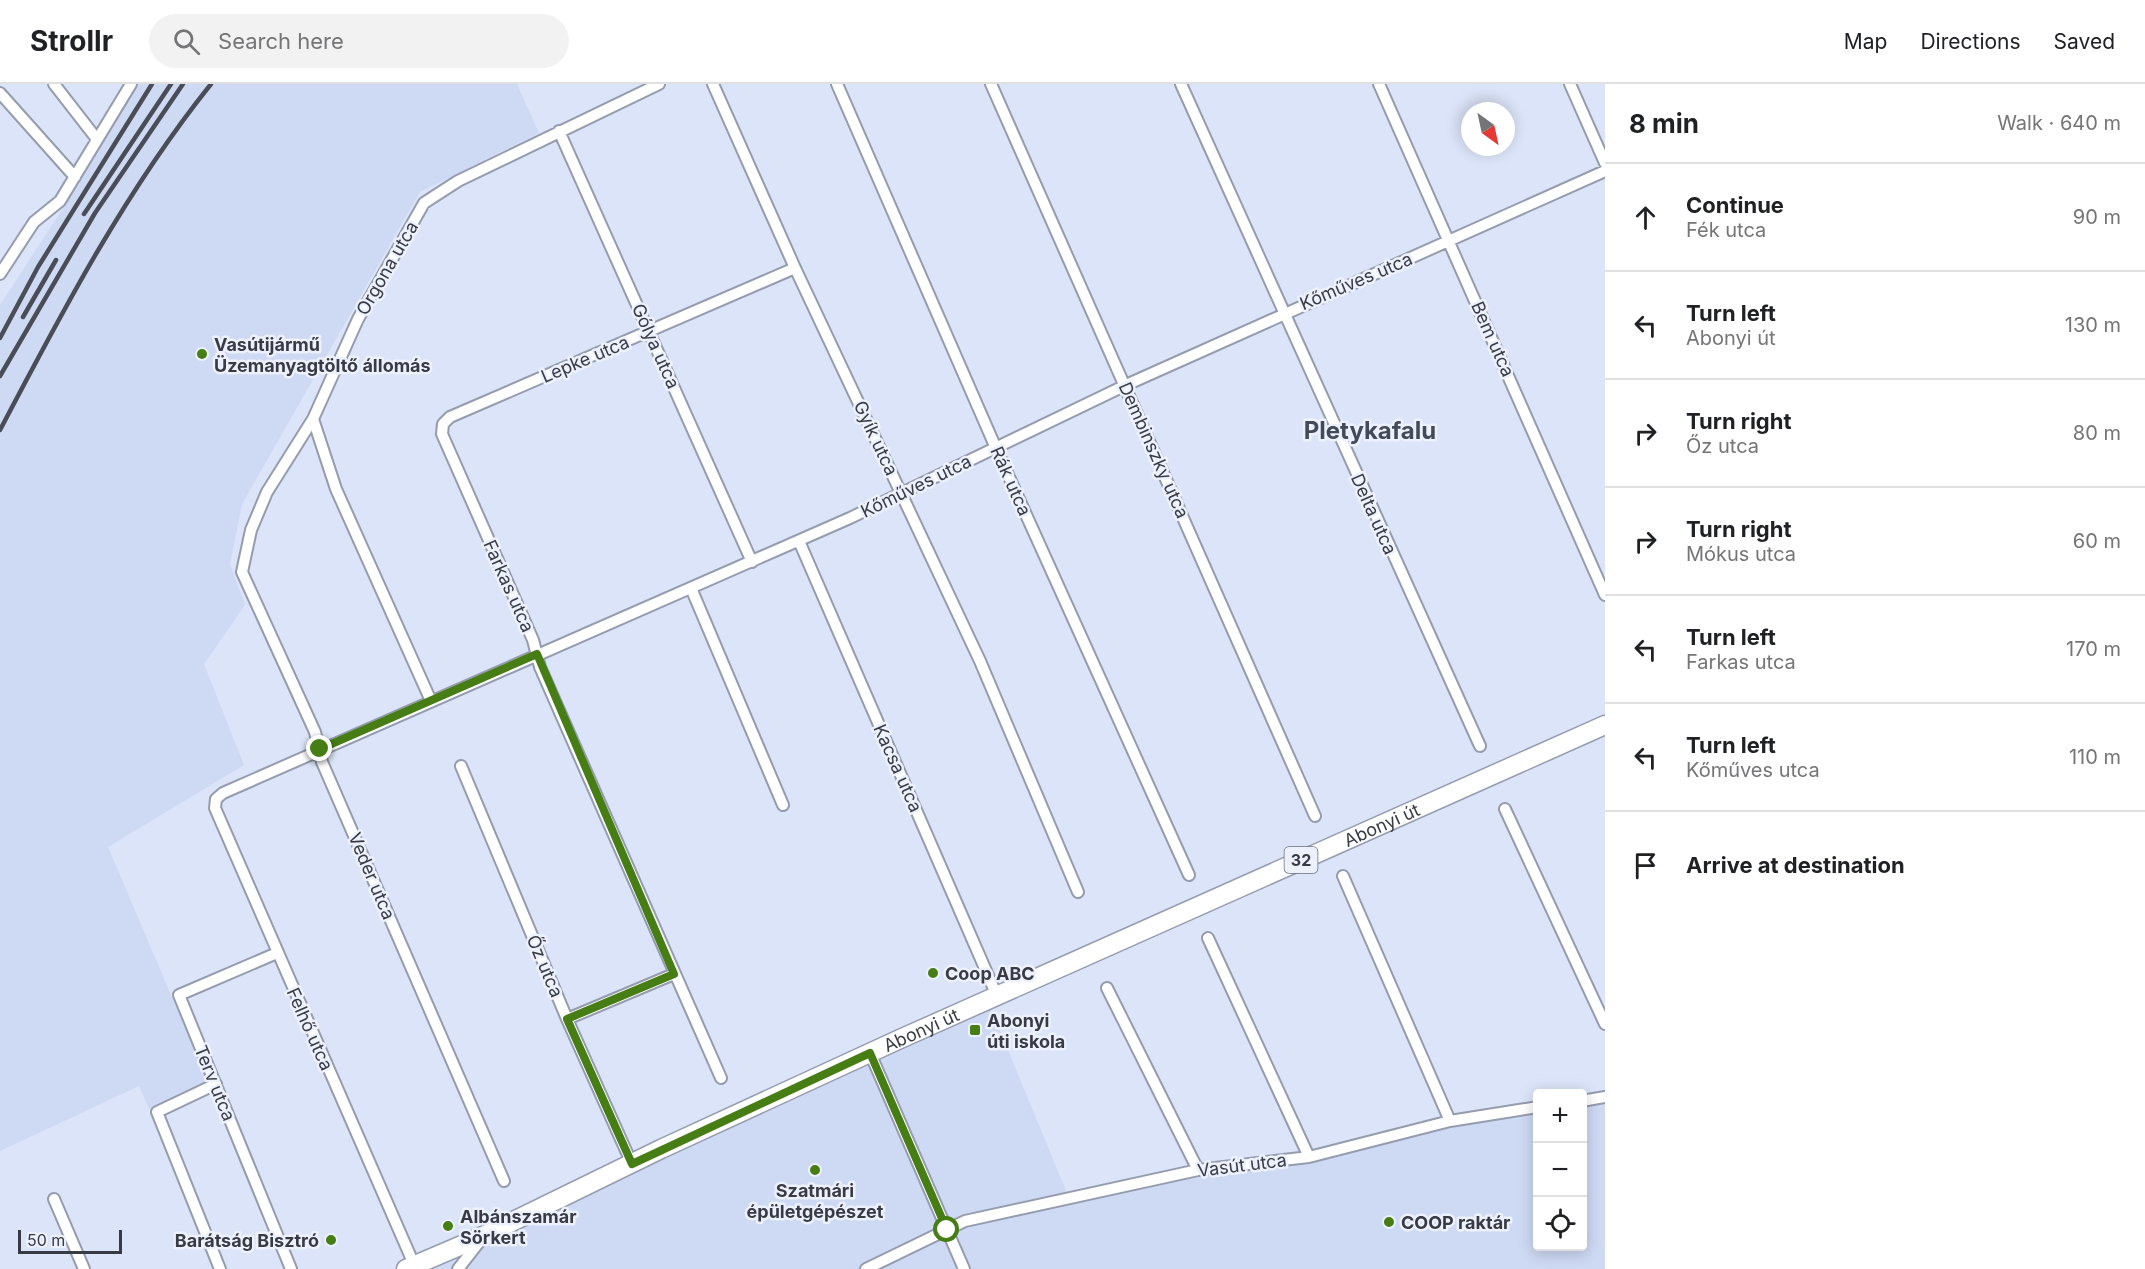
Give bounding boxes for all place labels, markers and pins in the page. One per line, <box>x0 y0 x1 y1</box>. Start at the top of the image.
place label: Vasútijármű Üzemanyagtöltő állomás <box>214 334 431 376</box>
marker: Vasútijármű Üzemanyagtöltő állomás <box>195 347 209 361</box>
place label: Coop ABC <box>945 963 1035 984</box>
marker: Coop ABC <box>926 966 940 980</box>
place label: Abonyi úti iskola <box>987 1010 1065 1052</box>
marker: Abonyi úti iskola <box>968 1023 982 1037</box>
marker: Szatmári épületgépészet <box>808 1163 822 1177</box>
place label: Szatmári épületgépészet <box>747 1180 884 1222</box>
place label: Albánszamár Sörkert <box>460 1206 577 1248</box>
place label: COOP raktár <box>1401 1212 1510 1233</box>
marker: COOP raktár <box>1382 1215 1396 1229</box>
marker: Albánszamár Sörkert <box>441 1219 455 1233</box>
place label: Barátság Bisztró <box>175 1230 319 1251</box>
marker: Barátság Bisztró <box>324 1233 338 1247</box>

